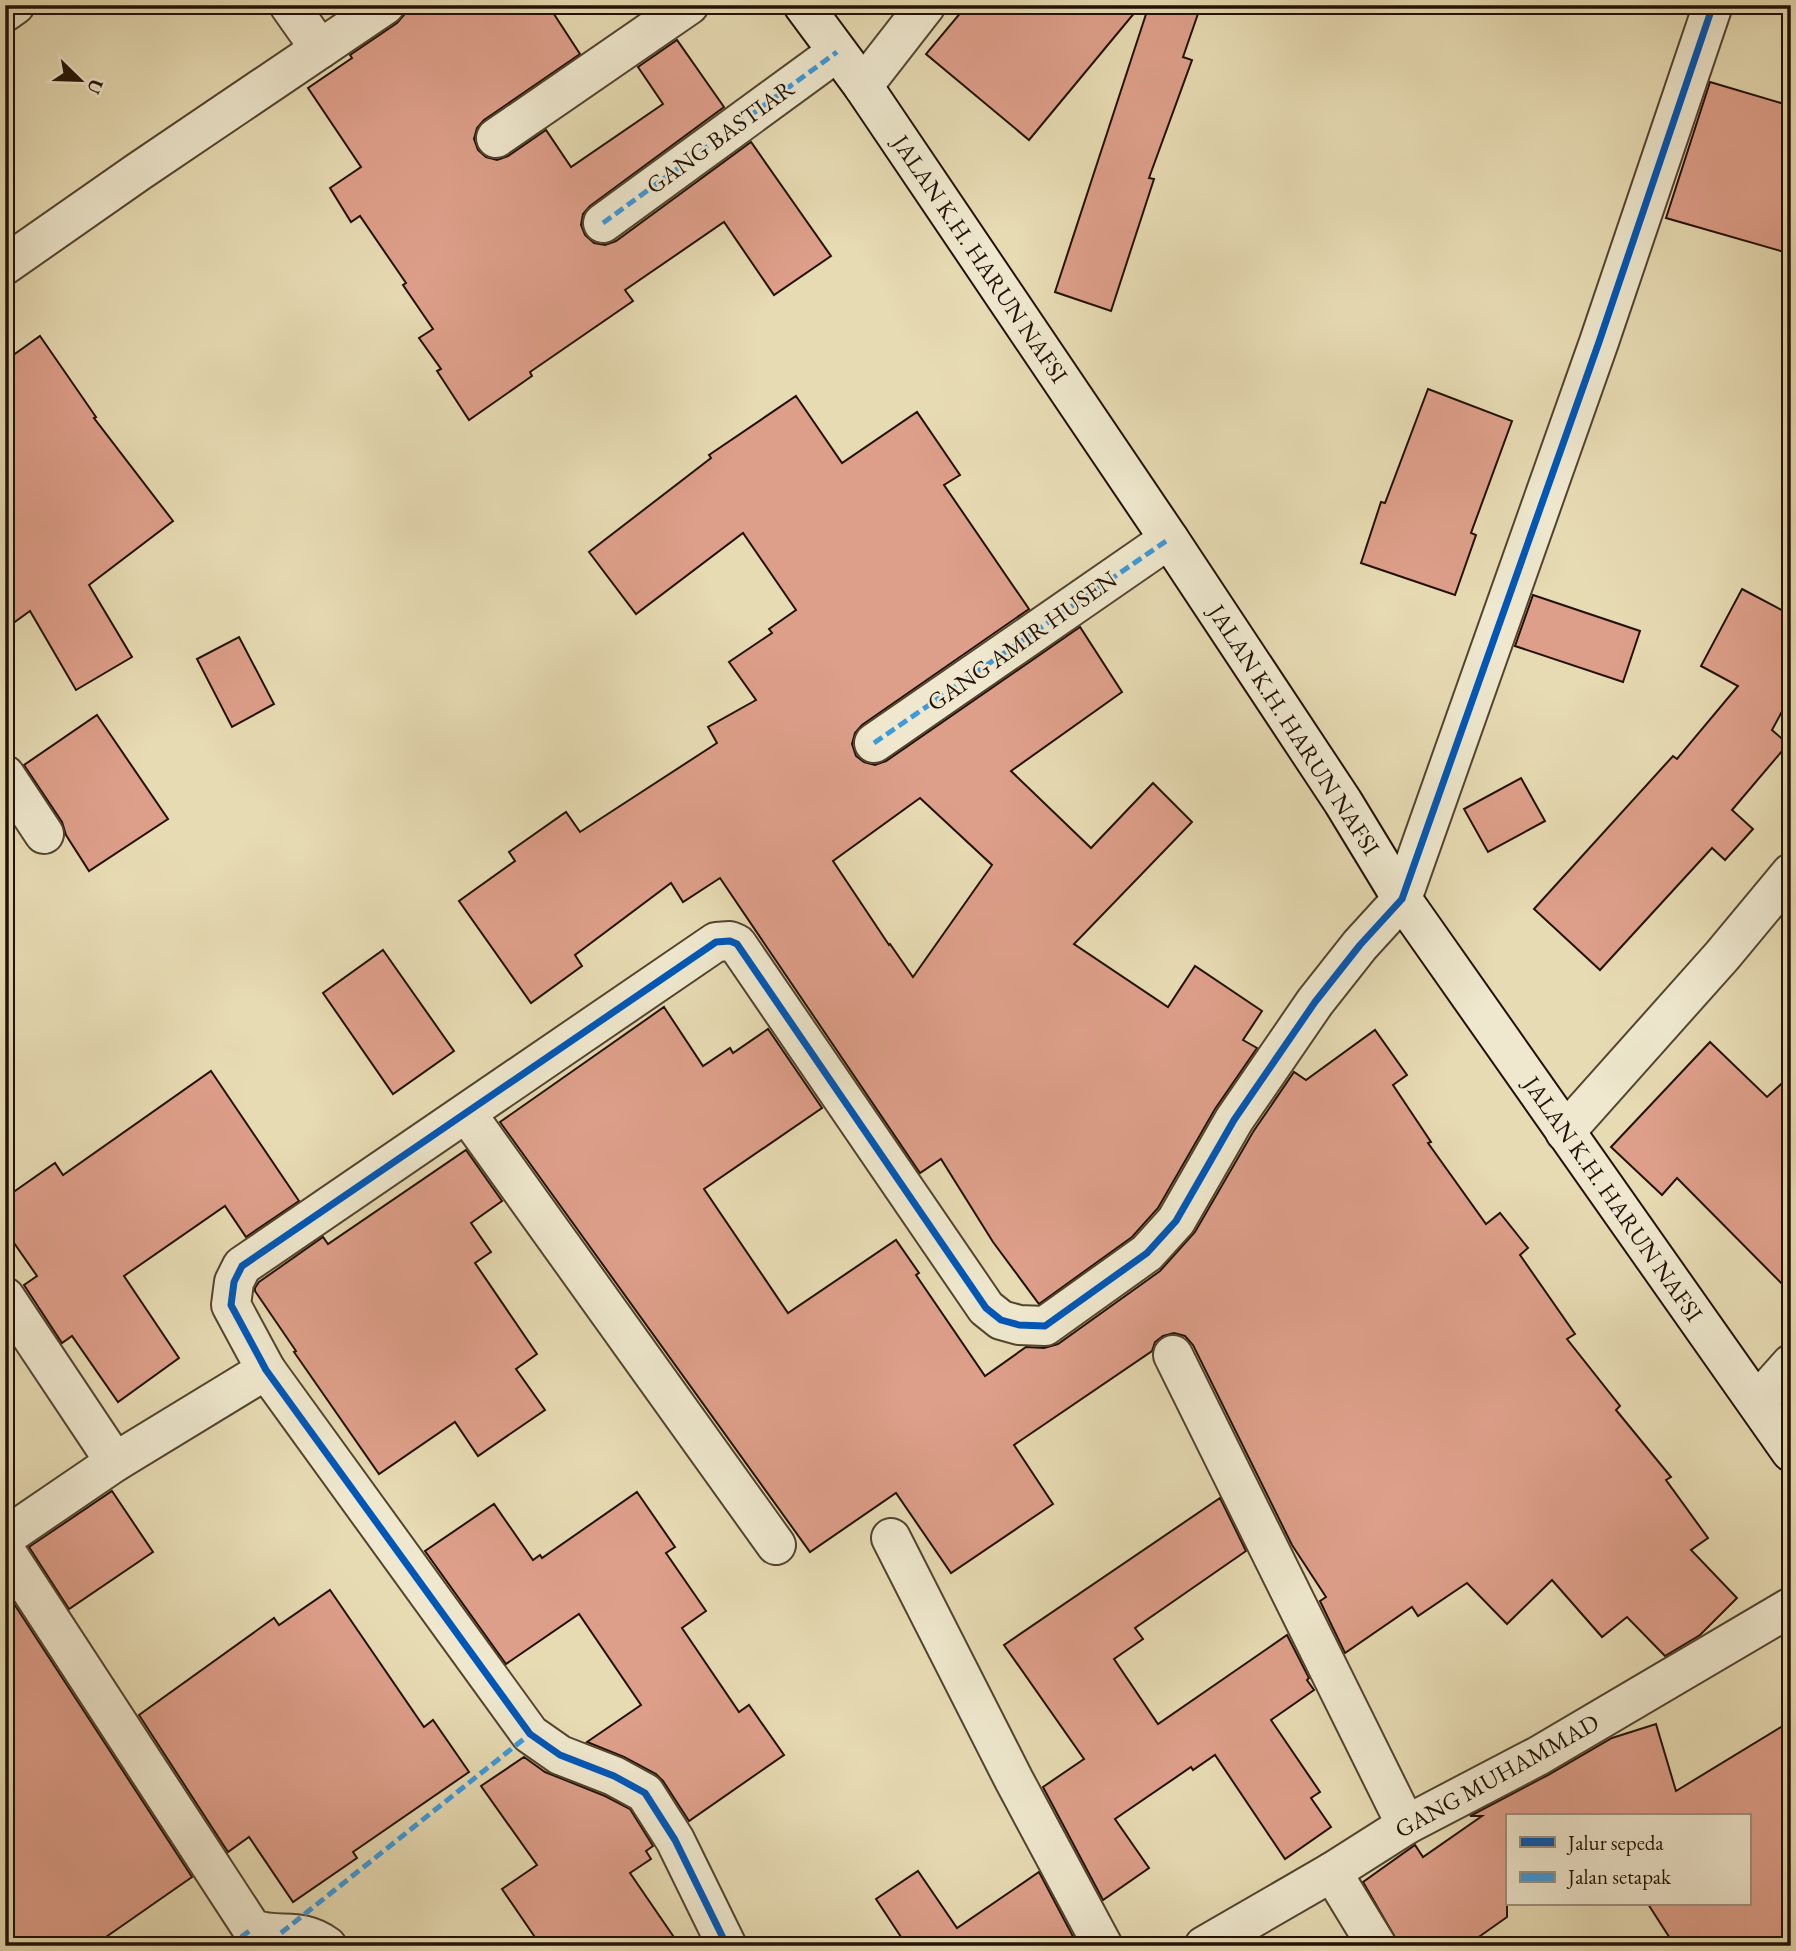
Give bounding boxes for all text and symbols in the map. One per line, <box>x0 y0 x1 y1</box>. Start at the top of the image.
north arrow <box>46 46 116 116</box>
street label: GANG BASTIAR <box>640 72 800 201</box>
text: U <box>81 75 109 98</box>
street label: JALAN K.H. HARUN NAFSI <box>885 127 1075 389</box>
street label: GANG AMIR HUSEN <box>921 563 1123 718</box>
street label: JALAN K.H. HARUN NAFSI <box>1201 597 1387 861</box>
street label: JALAN K.H. HARUN NAFSI <box>1516 1068 1710 1328</box>
street label: GANG MUHAMMAD <box>1389 1707 1604 1845</box>
legend <box>1506 1814 1750 1906</box>
text: Jalur sepeda <box>1566 1829 1664 1856</box>
text: Jalan setapak <box>1566 1863 1672 1890</box>

